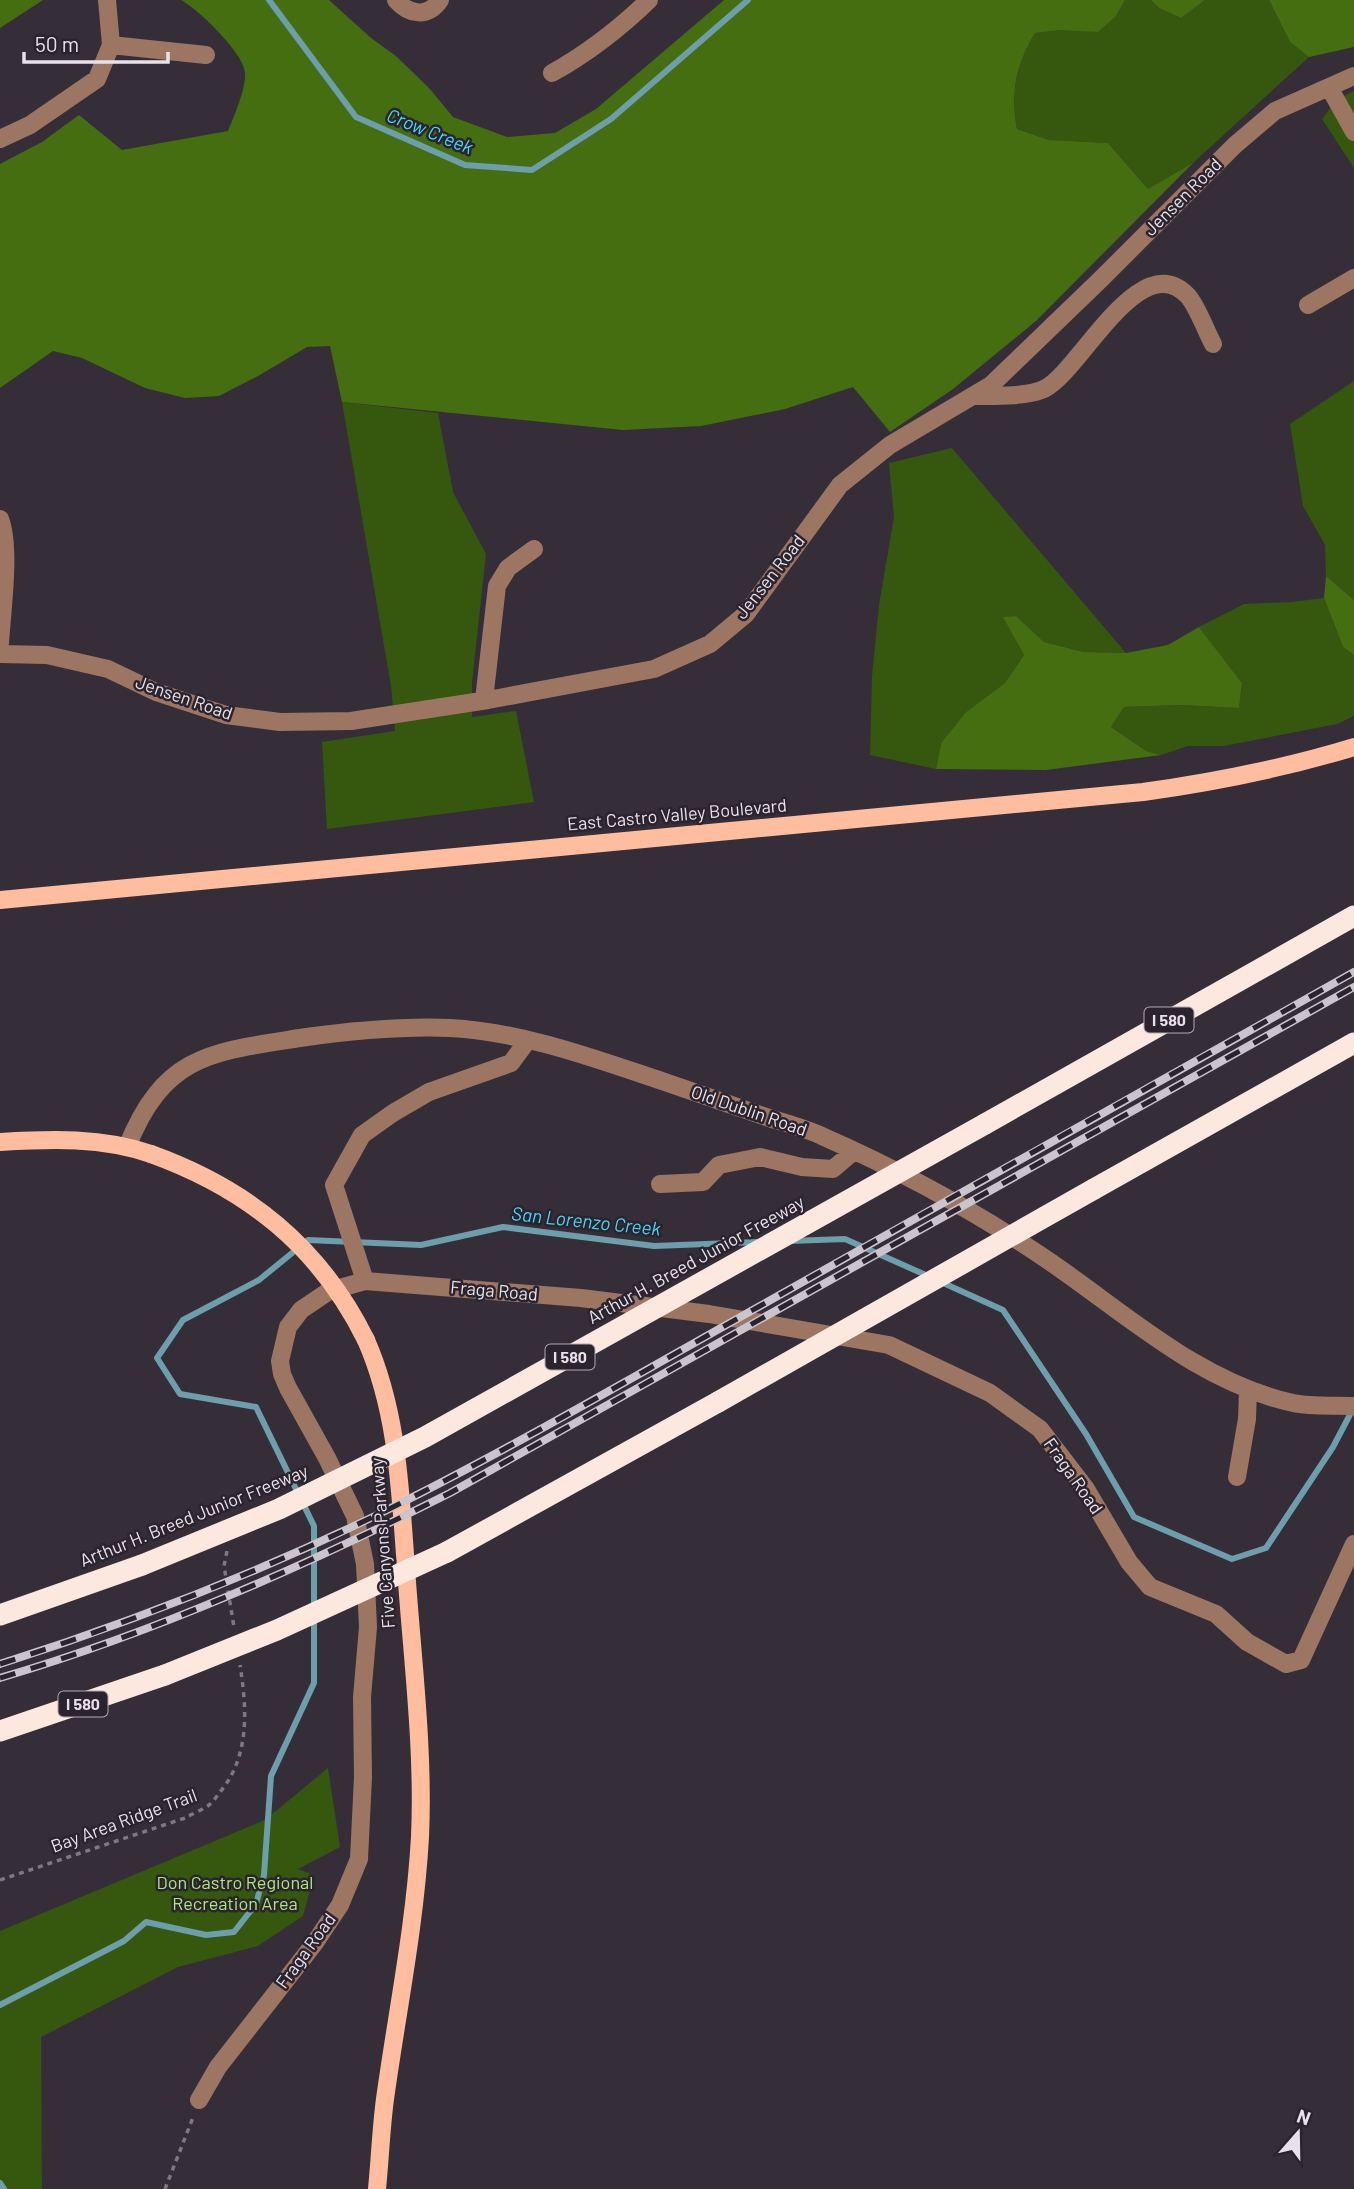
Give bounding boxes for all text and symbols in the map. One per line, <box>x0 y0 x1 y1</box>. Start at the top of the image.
scale bar <box>24 21 168 65</box>
text: 50 m <box>35 31 79 56</box>
water label: Crow Creek <box>384 103 477 159</box>
street label: Jensen Road <box>1139 153 1226 240</box>
street label: Jensen Road <box>729 530 809 623</box>
street label: Jensen Road <box>133 670 236 724</box>
street label: East Castro Valley Boulevard <box>566 793 788 835</box>
road number: I 580 <box>1144 1008 1194 1032</box>
street label: Old Dublin Road <box>689 1080 810 1140</box>
street label: Arthur H. Breed Junior Freeway <box>583 1190 808 1328</box>
water label: San Lorenzo Creek <box>510 1201 663 1240</box>
street label: Fraga Road <box>449 1275 539 1305</box>
road number: I 580 <box>546 1344 594 1370</box>
street label: Fraga Road <box>1040 1433 1108 1518</box>
street label: Five Canyons Parkway <box>365 1457 399 1629</box>
street label: Arthur H. Breed Junior Freeway <box>76 1459 311 1571</box>
road number: I 580 <box>58 1692 108 1716</box>
street label: Bay Area Ridge Trail <box>48 1783 200 1857</box>
park label: Don Castro Regional Recreation Area <box>157 1871 313 1914</box>
street label: Fraga Road <box>270 1908 340 1992</box>
north arrow <box>1263 2098 1333 2168</box>
text: N <box>1294 2104 1314 2130</box>

